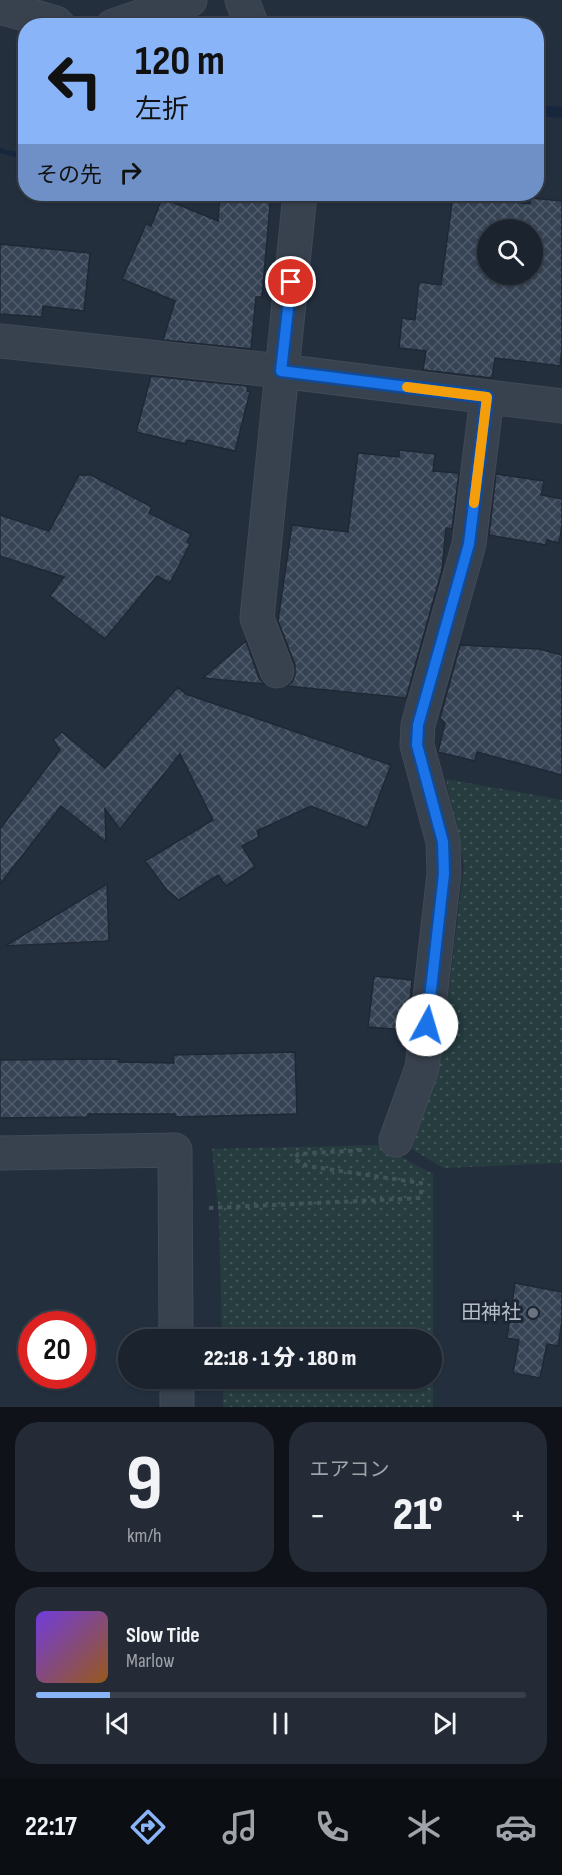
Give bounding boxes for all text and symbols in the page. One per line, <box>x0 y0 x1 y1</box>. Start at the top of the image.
text: 120 m <box>135 36 225 87</box>
icon: left <box>36 42 114 120</box>
text: 左折 <box>135 94 189 126</box>
icon: right <box>114 156 147 189</box>
text: その先 <box>36 162 102 189</box>
map controls <box>477 219 543 285</box>
button: search <box>477 219 543 285</box>
pin <box>265 256 316 307</box>
icon: arrive <box>274 265 307 298</box>
position arrow <box>395 993 459 1057</box>
place label: 田神社 <box>461 1301 521 1325</box>
marker: 田神社 <box>526 1306 540 1320</box>
speed limit sign: 20 <box>18 1311 96 1389</box>
text: 22:18 · 1 分 · 180 m <box>204 1345 356 1372</box>
text: 9 <box>126 1438 163 1531</box>
text: エアコン <box>310 1458 390 1482</box>
text: 21° <box>393 1488 443 1543</box>
text: − <box>310 1496 326 1536</box>
text: + <box>510 1496 526 1536</box>
text: km/h <box>127 1524 162 1548</box>
text: Slow Tide <box>126 1622 200 1649</box>
text: Marlow <box>126 1649 174 1673</box>
icon: previous <box>101 1707 134 1740</box>
icon: pause <box>264 1707 297 1740</box>
icon: next <box>428 1707 461 1740</box>
icon: directions <box>127 1806 169 1848</box>
icon: music <box>219 1806 261 1848</box>
icon: phone <box>311 1806 353 1848</box>
icon: climate <box>403 1806 445 1848</box>
icon: car <box>495 1806 537 1848</box>
text: 22:17 <box>25 1811 77 1843</box>

